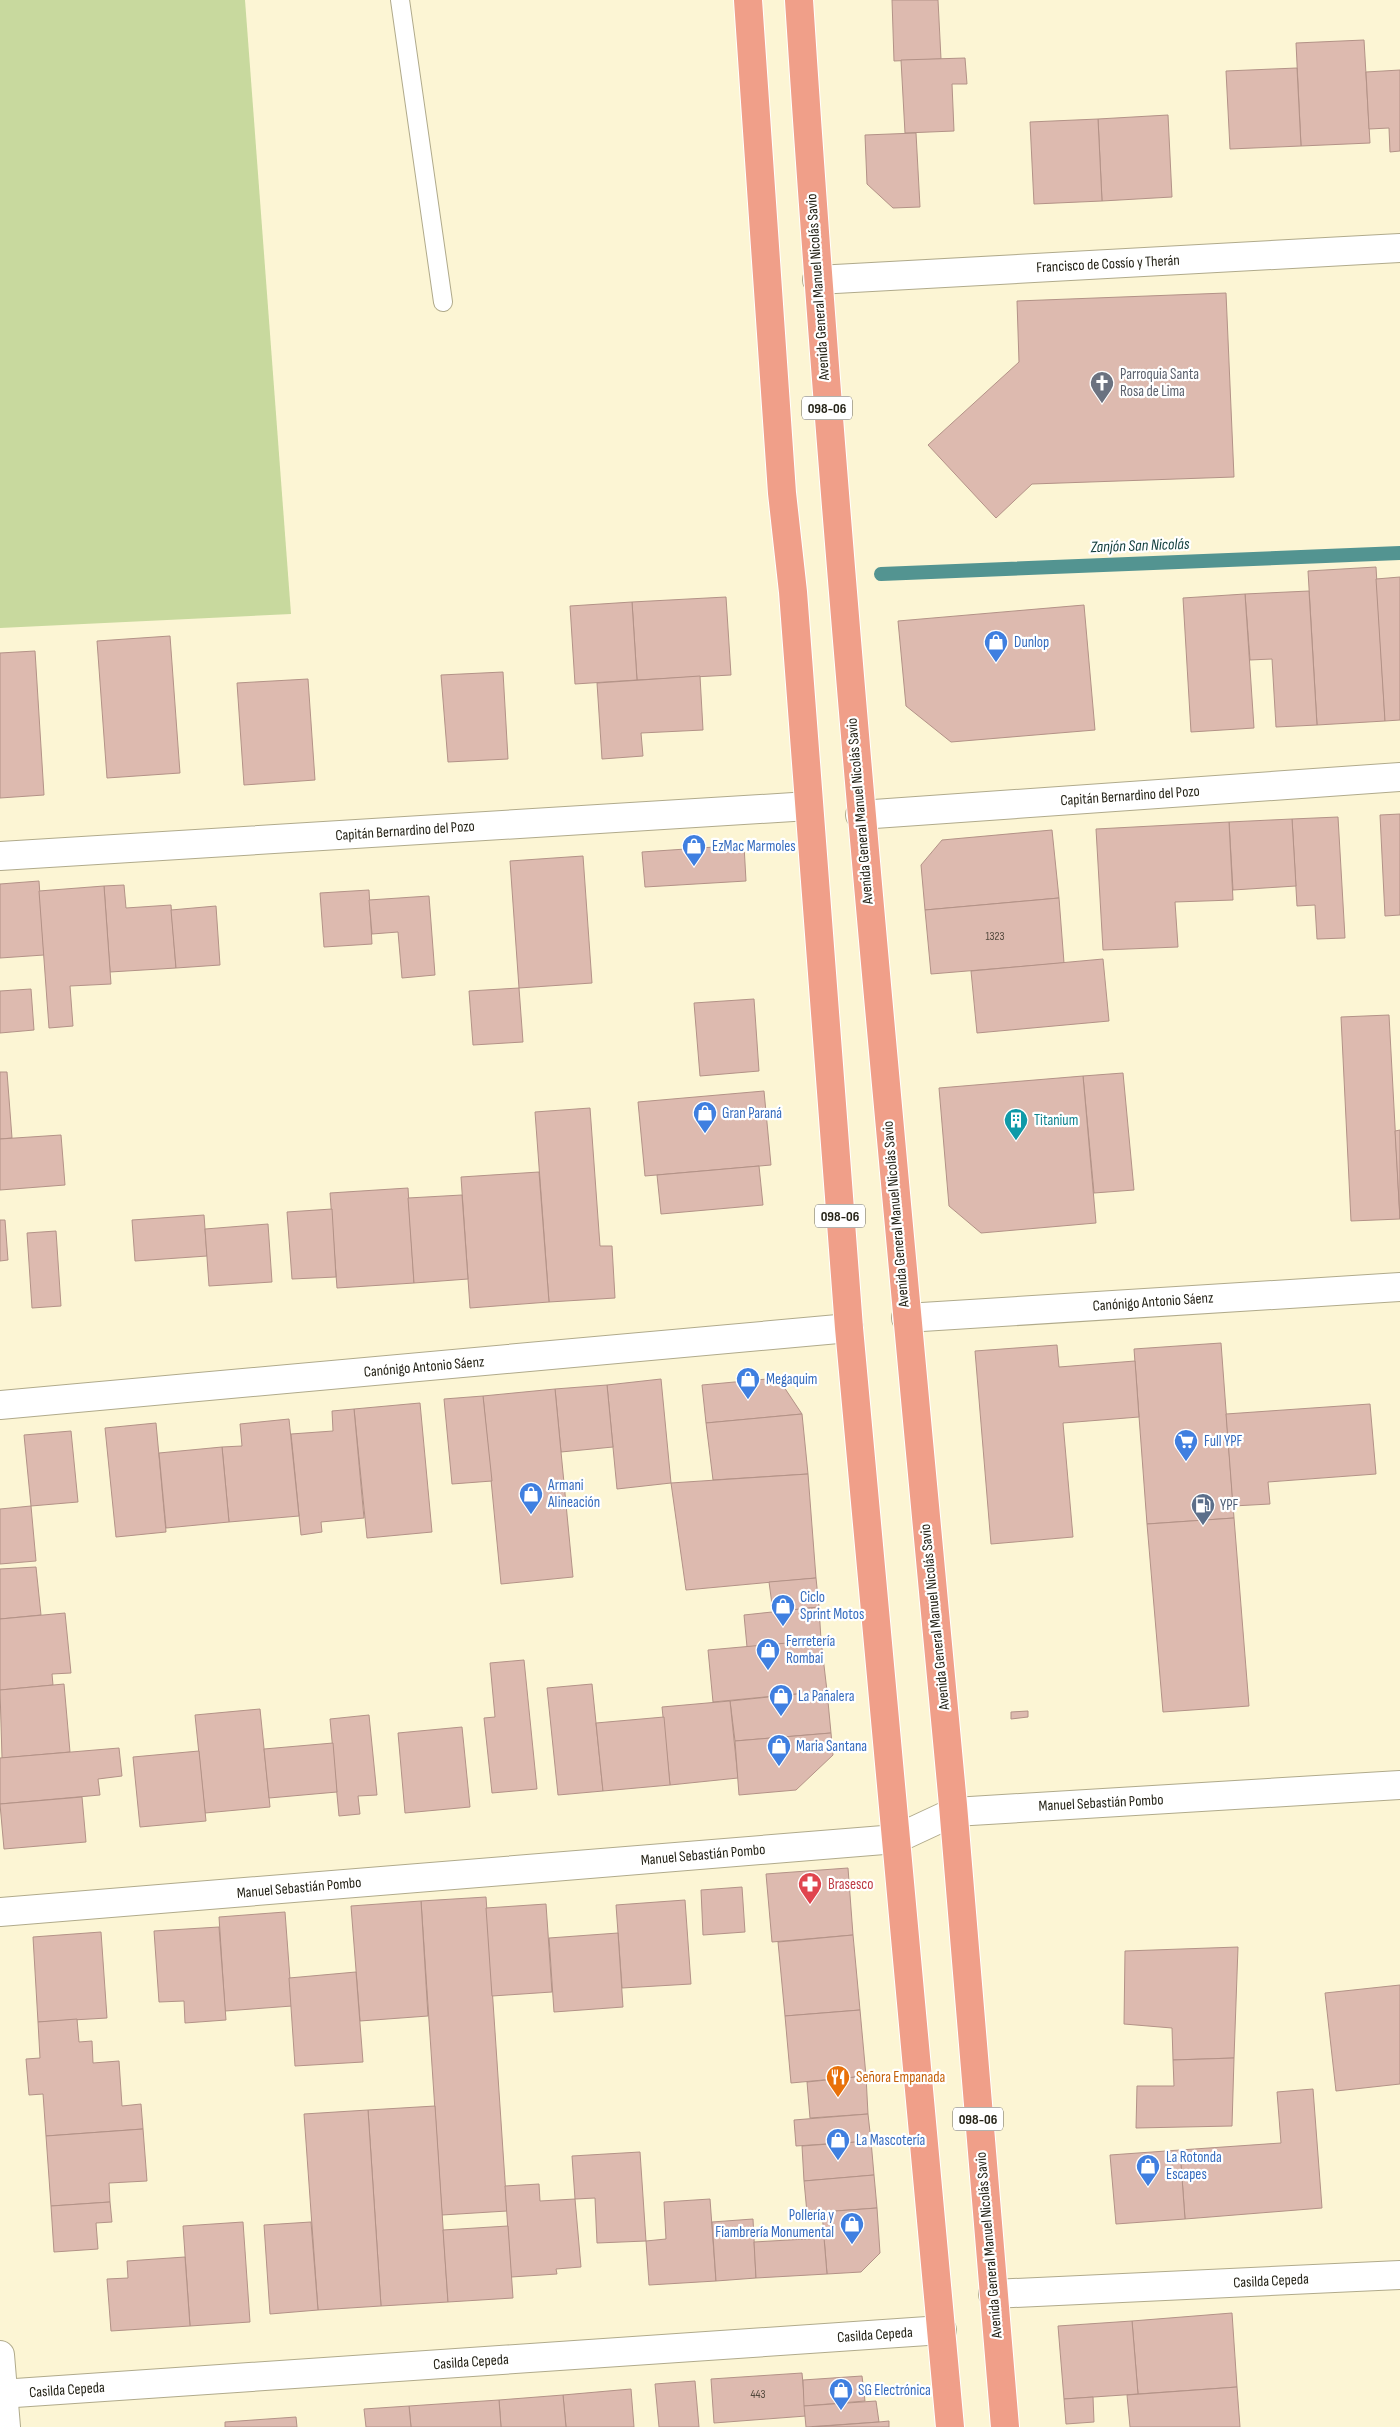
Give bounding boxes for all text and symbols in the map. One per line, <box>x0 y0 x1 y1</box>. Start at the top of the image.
street label: Avenida General Manuel Nicolás Savio <box>802 193 834 382</box>
street label: Francisco de Cossío y Therán <box>1036 251 1180 277</box>
place label: Parroquia Santa Rosa de Lima <box>1120 365 1199 401</box>
church icon: Parroquia Santa Rosa de Lima <box>1089 370 1115 404</box>
road number: 098-06 <box>802 396 852 419</box>
water label: Zanjón San Nicolás <box>1089 535 1190 557</box>
shop icon: Dunlop <box>983 629 1009 663</box>
place label: Dunlop <box>1014 633 1049 652</box>
street label: Avenida General Manuel Nicolás Savio <box>842 717 878 906</box>
street label: Capitán Bernardino del Pozo <box>1060 782 1200 810</box>
street label: Capitán Bernardino del Pozo <box>335 817 475 845</box>
shop icon: EzMac Marmoles <box>681 833 707 867</box>
place label: EzMac Marmoles <box>712 837 796 856</box>
house number: 1323 <box>985 929 1005 944</box>
shop icon: Gran Paraná <box>692 1100 718 1134</box>
place label: Gran Paraná <box>722 1104 782 1123</box>
building icon: Titanium <box>1003 1107 1029 1141</box>
place label: Titanium <box>1034 1111 1078 1130</box>
street label: Avenida General Manuel Nicolás Savio <box>878 1120 914 1309</box>
road number: 098-06 <box>815 1204 865 1228</box>
street label: Canónigo Antonio Sáenz <box>1092 1288 1215 1316</box>
street label: Canónigo Antonio Sáenz <box>363 1352 486 1382</box>
shop icon: Megaquim <box>735 1366 761 1400</box>
place label: Megaquim <box>766 1370 817 1389</box>
supermarket icon: Full YPF <box>1173 1428 1199 1462</box>
place label: Full YPF <box>1204 1432 1242 1451</box>
place label: Armani Alineación <box>547 1476 600 1512</box>
shop icon: Armani Alineación <box>518 1481 544 1515</box>
fuel station icon: YPF <box>1190 1492 1216 1526</box>
place label: YPF <box>1220 1496 1239 1515</box>
street label: Avenida General Manuel Nicolás Savio <box>916 1523 954 1712</box>
place label: Ciclo Sprint Motos <box>800 1588 864 1624</box>
shop icon: Ciclo Sprint Motos <box>770 1593 796 1627</box>
place label: Ferretería Rombai <box>786 1632 835 1668</box>
shop icon: Ferretería Rombai <box>755 1637 781 1671</box>
shop icon: La Pañalera <box>768 1683 794 1717</box>
place label: La Pañalera <box>798 1687 855 1706</box>
shop icon: Maria Santana <box>766 1733 792 1767</box>
place label: Maria Santana <box>796 1737 867 1756</box>
street label: Manuel Sebastián Pombo <box>1038 1790 1164 1816</box>
street label: Manuel Sebastián Pombo <box>640 1840 766 1870</box>
pharmacy icon: Brasesco <box>797 1871 823 1905</box>
street label: Manuel Sebastián Pombo <box>236 1873 362 1903</box>
place label: Brasesco <box>828 1875 873 1894</box>
restaurant icon: Señora Empanada <box>825 2064 851 2098</box>
place label: Señora Empanada <box>856 2068 946 2087</box>
road number: 098-06 <box>953 2108 1003 2130</box>
shop icon: La Mascotería <box>825 2127 851 2161</box>
place label: La Mascotería <box>856 2131 926 2150</box>
place label: La Rotonda Escapes <box>1166 2148 1222 2184</box>
street label: Avenida General Manuel Nicolás Savio <box>971 2151 1007 2340</box>
shop icon: La Rotonda Escapes <box>1135 2153 1161 2187</box>
place label: Pollería y Fiambrería Monumental <box>715 2206 834 2242</box>
shop icon: Pollería y Fiambrería Monumental <box>839 2211 865 2245</box>
street label: Casilda Cepeda <box>1233 2270 1309 2292</box>
street label: Casilda Cepeda <box>837 2323 914 2347</box>
street label: Casilda Cepeda <box>433 2350 510 2374</box>
shop icon: SG Electrónica <box>828 2377 854 2411</box>
street label: Casilda Cepeda <box>29 2378 106 2402</box>
place label: SG Electrónica <box>858 2381 931 2400</box>
house number: 443 <box>750 2387 766 2402</box>

